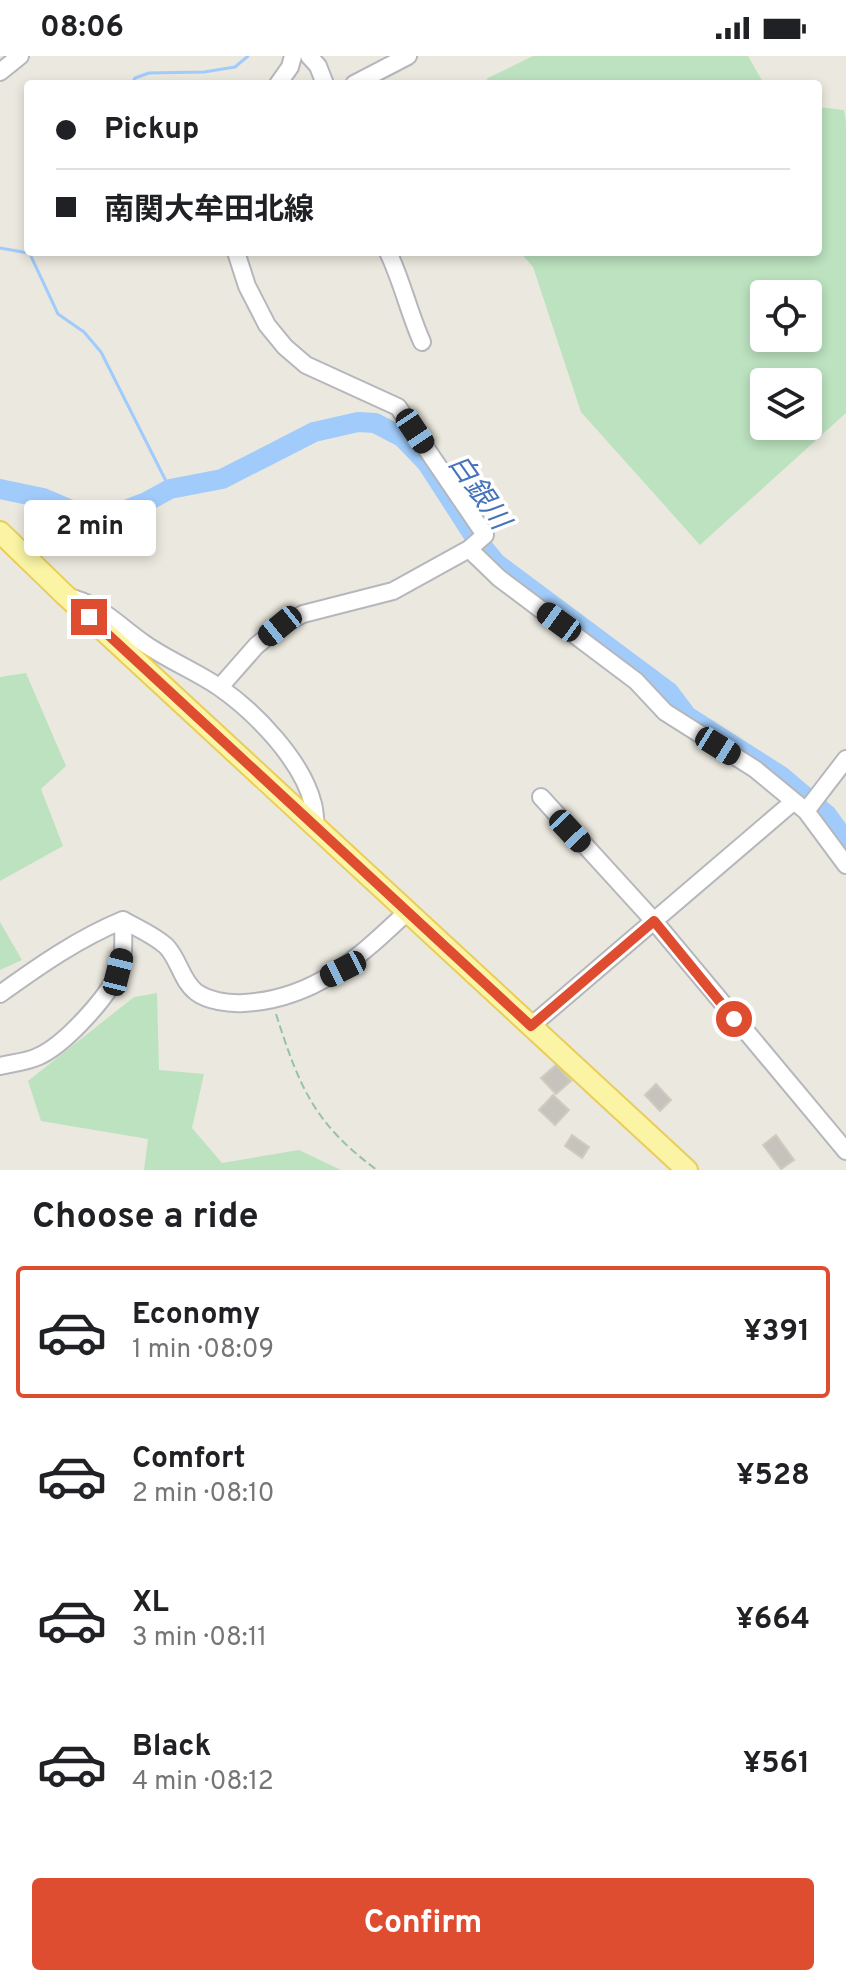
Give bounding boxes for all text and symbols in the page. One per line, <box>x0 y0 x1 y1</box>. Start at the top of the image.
text: 08:06 <box>40 10 124 47</box>
text: Pickup <box>104 112 199 149</box>
text: 南関大牟田北線 <box>104 193 314 230</box>
map controls <box>750 280 822 440</box>
button: locate <box>750 280 822 352</box>
button: layers <box>750 368 822 440</box>
car <box>392 404 438 458</box>
water label: 白銀川 <box>439 448 518 540</box>
callout: 2 min <box>23 501 155 557</box>
text: 2 min <box>56 511 124 544</box>
car <box>533 598 585 646</box>
route end <box>71 599 107 635</box>
car <box>254 602 306 650</box>
car <box>691 723 745 769</box>
car <box>545 805 595 857</box>
car <box>101 946 135 998</box>
car <box>316 947 370 991</box>
route start <box>716 1001 752 1037</box>
text: Choose a ride <box>32 1195 258 1241</box>
icon: car <box>36 1296 108 1368</box>
text: Economy <box>132 1297 260 1334</box>
text: ¥391 <box>743 1314 810 1351</box>
text: 1 min · 08:09 <box>132 1334 274 1367</box>
icon: car <box>36 1440 108 1512</box>
text: Comfort <box>132 1441 245 1478</box>
text: ¥528 <box>736 1458 810 1495</box>
text: 2 min · 08:10 <box>132 1478 274 1511</box>
icon: car <box>36 1584 108 1656</box>
text: XL <box>132 1585 169 1622</box>
text: ¥664 <box>736 1602 810 1639</box>
text: 3 min · 08:11 <box>132 1622 267 1655</box>
icon: car <box>36 1728 108 1800</box>
text: Black <box>132 1729 211 1766</box>
text: ¥561 <box>743 1746 810 1783</box>
text: 4 min · 08:12 <box>132 1766 274 1799</box>
button: Confirm <box>32 1878 814 1970</box>

